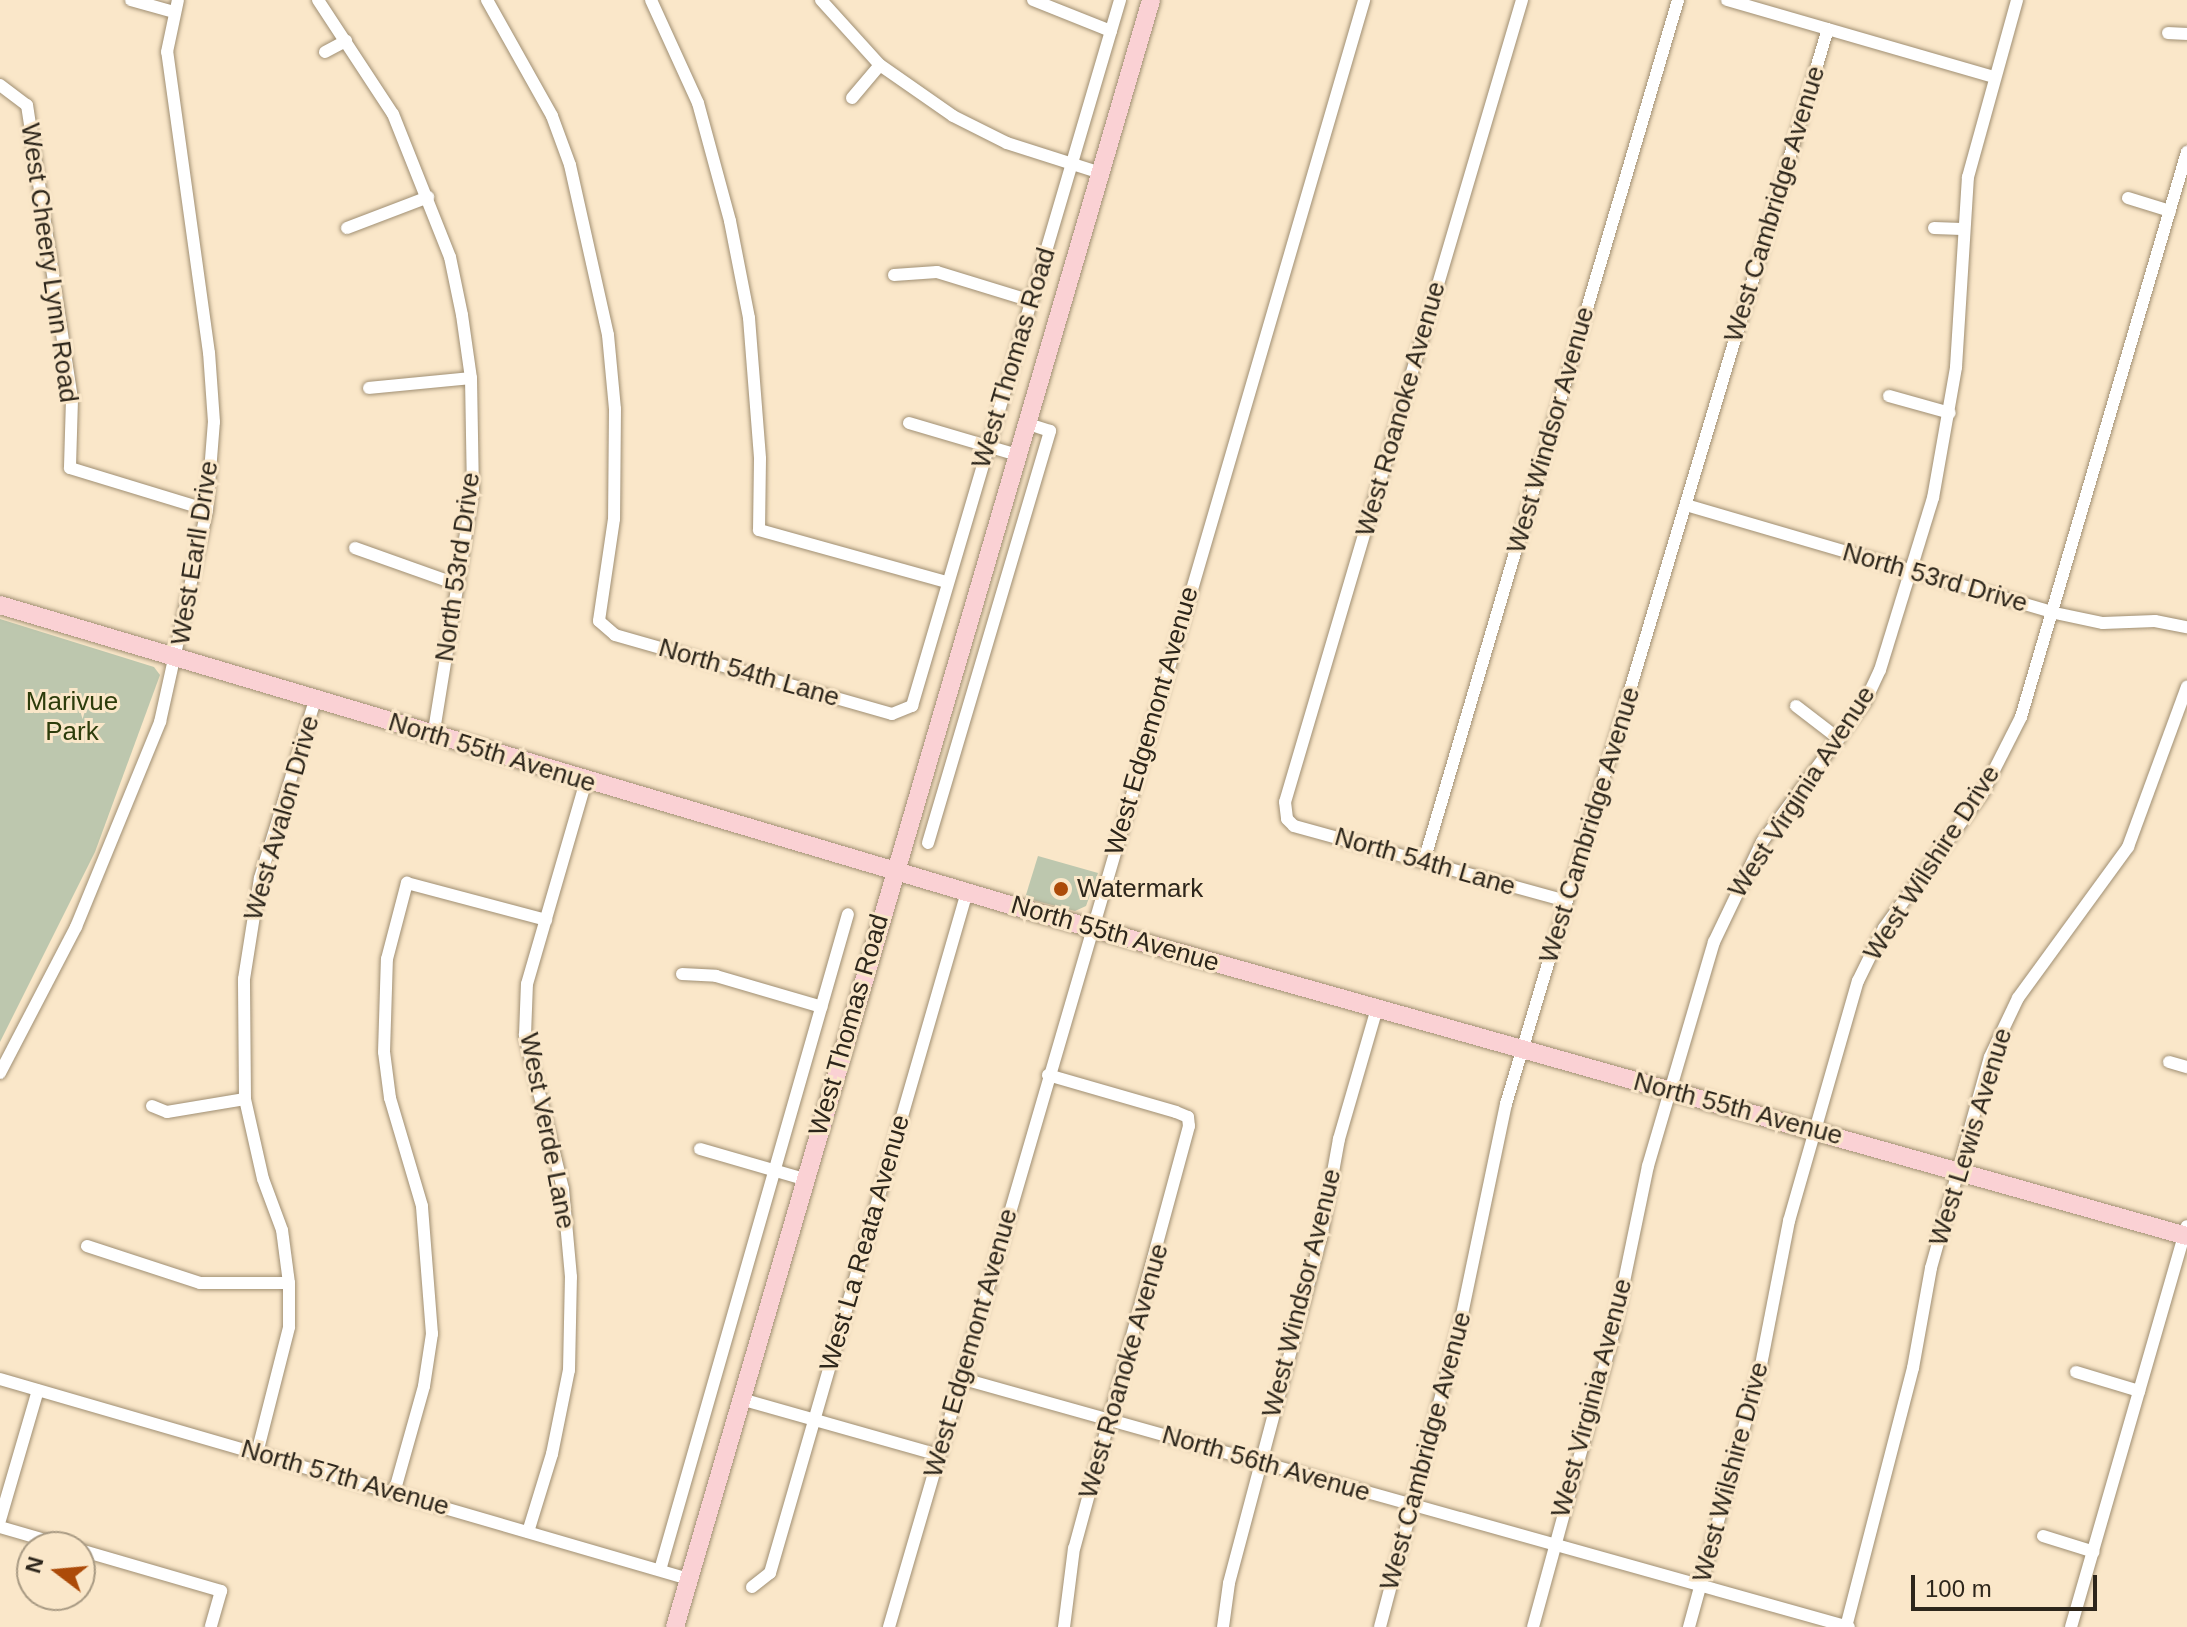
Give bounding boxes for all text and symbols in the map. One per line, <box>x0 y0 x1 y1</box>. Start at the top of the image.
street label: West Cambridge Avenue <box>1718 62 1832 346</box>
street label: West Cheery Lynn Road <box>14 121 84 405</box>
street label: West Thomas Road <box>966 244 1062 472</box>
street label: West Roanoke Avenue <box>1349 277 1453 541</box>
street label: West Windsor Avenue <box>1501 303 1601 557</box>
street label: West Earll Drive <box>165 459 225 647</box>
street label: North 53rd Drive <box>429 470 487 664</box>
street label: North 53rd Drive <box>1839 537 2031 619</box>
street label: West Edgemont Avenue <box>1098 582 1206 860</box>
street label: North 54th Lane <box>655 632 843 714</box>
street label: West Virginia Avenue <box>1722 680 1882 904</box>
street label: West Cambridge Avenue <box>1533 683 1647 967</box>
park label: Marivue Park <box>26 686 118 748</box>
street label: North 55th Avenue <box>384 706 600 800</box>
street label: West Avalon Drive <box>238 711 326 925</box>
street label: West Wilshire Drive <box>1857 760 2007 966</box>
street label: North 54th Lane <box>1331 821 1519 903</box>
place label: Watermark <box>1077 873 1203 905</box>
marker: Watermark <box>1052 880 1070 898</box>
street label: North 55th Avenue <box>1007 889 1223 979</box>
street label: West Thomas Road <box>802 911 896 1139</box>
street label: West Lewis Avenue <box>1923 1024 2019 1250</box>
street label: West Verde Lane <box>513 1030 581 1232</box>
street label: North 55th Avenue <box>1629 1066 1847 1152</box>
street label: West La Reata Avenue <box>813 1111 917 1375</box>
street label: West Windsor Avenue <box>1256 1165 1348 1421</box>
street label: West Edgemont Avenue <box>917 1204 1025 1482</box>
street label: West Roanoke Avenue <box>1072 1239 1176 1503</box>
street label: West Virginia Avenue <box>1545 1275 1639 1521</box>
street label: West Cambridge Avenue <box>1374 1308 1478 1594</box>
street label: West Wilshire Drive <box>1687 1359 1775 1585</box>
street label: North 56th Avenue <box>1158 1419 1374 1509</box>
street label: North 57th Avenue <box>237 1433 453 1523</box>
north arrow <box>16 1531 96 1611</box>
text: N <box>20 1554 49 1576</box>
scale bar <box>1915 1559 2101 1609</box>
text: 100 m <box>1925 1575 1992 1602</box>

